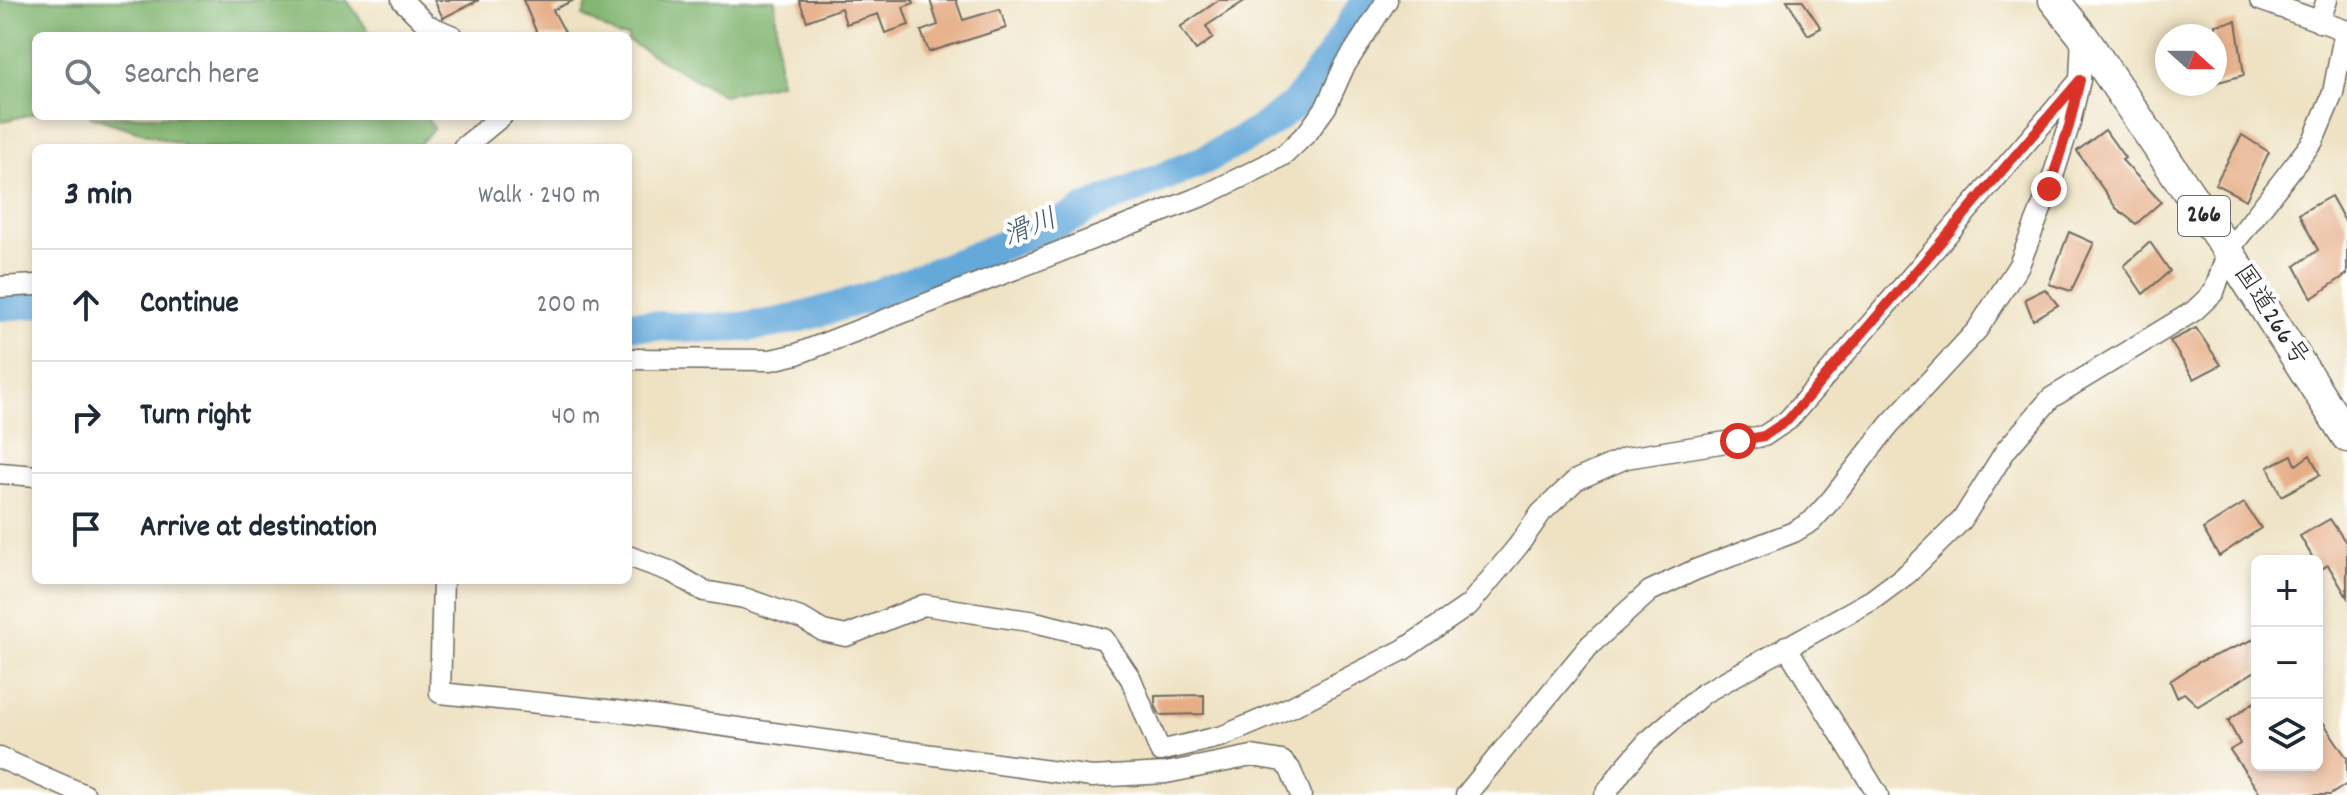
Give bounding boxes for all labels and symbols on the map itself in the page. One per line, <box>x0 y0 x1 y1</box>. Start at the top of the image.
north arrow <box>2155 24 2227 96</box>
route end <box>2031 171 2067 207</box>
road number: 266 <box>2178 196 2230 236</box>
water label: 滑川 <box>998 201 1064 259</box>
street label: 国道266号 <box>2223 258 2317 374</box>
route start <box>1720 423 1756 459</box>

